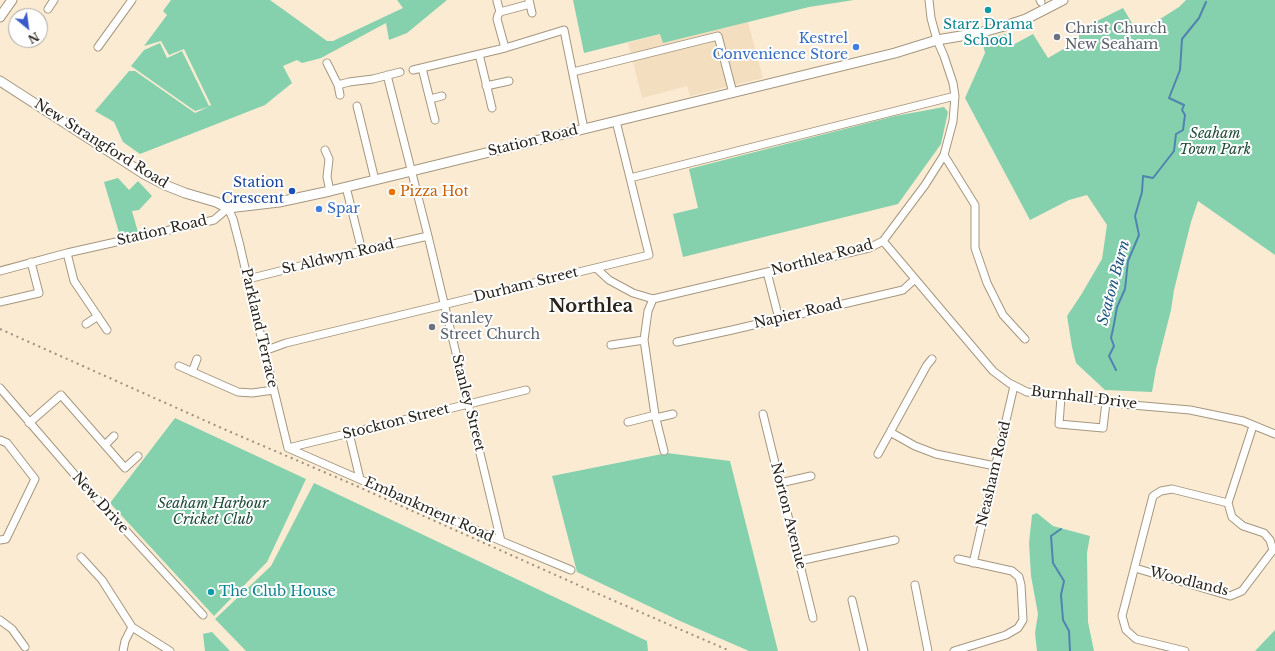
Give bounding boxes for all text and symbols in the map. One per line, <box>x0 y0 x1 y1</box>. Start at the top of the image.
marker: Starz Drama School <box>983 5 993 15</box>
north arrow <box>8 8 48 48</box>
place label: Starz Drama School <box>943 17 1033 50</box>
place label: Christ Church New Seaham <box>1065 21 1167 54</box>
text: N <box>25 29 41 46</box>
place label: Kestrel Convenience Store <box>712 31 848 64</box>
marker: Christ Church New Seaham <box>1052 32 1062 42</box>
marker: Kestrel Convenience Store <box>851 42 861 52</box>
street label: New Strangford Road <box>31 96 171 192</box>
street label: Station Road <box>486 122 580 160</box>
park label: Seaham Town Park <box>1179 126 1251 158</box>
place label: Station Crescent <box>221 175 284 208</box>
place label: Pizza Hot <box>400 184 469 200</box>
marker: Station Crescent <box>287 186 297 196</box>
marker: Pizza Hot <box>387 187 397 197</box>
place label: Spar <box>327 201 360 217</box>
marker: Spar <box>314 204 324 214</box>
street label: Station Road <box>115 212 209 250</box>
street label: St Aldwyn Road <box>280 236 396 278</box>
street label: Northlea Road <box>769 236 875 280</box>
water label: Seaton Burn <box>1094 239 1134 327</box>
street label: Durham Street <box>472 264 580 306</box>
street label: Parkland Terrace <box>237 267 281 389</box>
district label: Northlea <box>549 296 633 318</box>
street label: Napier Road <box>752 296 844 332</box>
place label: Stanley Street Church <box>440 311 540 344</box>
marker: Stanley Street Church <box>427 322 437 332</box>
street label: Stanley Street <box>448 353 488 453</box>
street label: Burnhall Drive <box>1030 383 1138 413</box>
street label: Stockton Street <box>341 401 451 443</box>
street label: Neasham Road <box>974 419 1014 529</box>
street label: Norton Avenue <box>767 461 809 571</box>
street label: New Drive <box>68 469 132 537</box>
street label: Embankment Road <box>362 474 496 546</box>
park label: Seaham Harbour Cricket Club <box>158 496 268 528</box>
street label: Woodlands <box>1148 564 1230 600</box>
place label: The Club House <box>219 584 336 600</box>
marker: The Club House <box>206 587 216 597</box>

